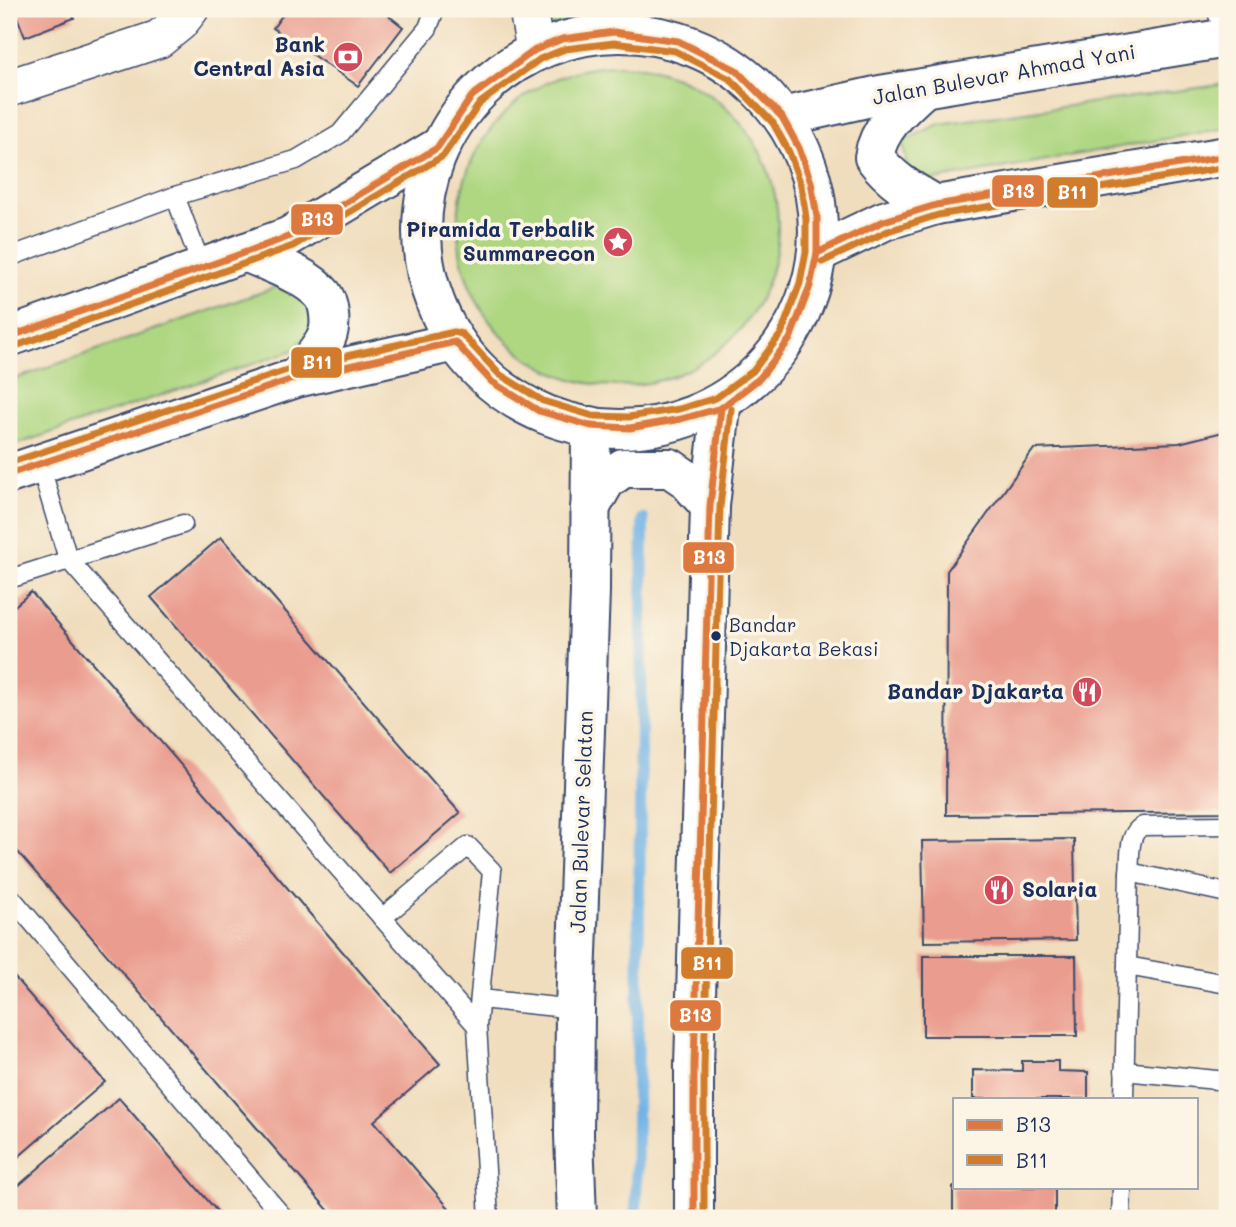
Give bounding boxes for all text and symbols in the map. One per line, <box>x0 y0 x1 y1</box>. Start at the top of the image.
place label: Bank Central Asia <box>193 30 325 81</box>
street label: Jalan Bulevar Ahmad Yani <box>870 37 1137 110</box>
bank icon: Bank Central Asia <box>331 40 365 74</box>
line badge: B13 <box>991 174 1045 208</box>
line badge: B11 <box>1046 176 1099 209</box>
text: B13 <box>1002 178 1034 203</box>
text: B11 <box>1057 179 1087 204</box>
line badge: B13 <box>290 203 344 236</box>
text: B13 <box>301 206 333 231</box>
place label: Piramida Terbalik Summarecon <box>406 215 595 266</box>
place icon: Piramida Terbalik Summarecon <box>601 225 635 259</box>
line badge: B11 <box>290 346 343 379</box>
text: B11 <box>302 349 332 374</box>
line badge: B13 <box>682 541 735 574</box>
text: B13 <box>693 544 725 569</box>
place label: Bandar Djakarta Bekasi <box>729 612 879 661</box>
marker: Bandar Djakarta Bekasi <box>709 629 723 643</box>
restaurant icon: Bandar Djakarta <box>1070 675 1104 709</box>
place label: Bandar Djakarta <box>887 677 1064 704</box>
street label: Jalan Bulevar Selatan <box>563 710 598 934</box>
restaurant icon: Solaria <box>982 873 1016 907</box>
place label: Solaria <box>1022 875 1097 902</box>
line badge: B11 <box>680 946 734 980</box>
text: B11 <box>692 950 722 975</box>
line badge: B13 <box>669 999 722 1032</box>
text: B13 <box>679 1002 711 1027</box>
legend <box>953 1098 1198 1188</box>
text: B13 <box>1016 1110 1051 1137</box>
text: B11 <box>1016 1146 1048 1173</box>

